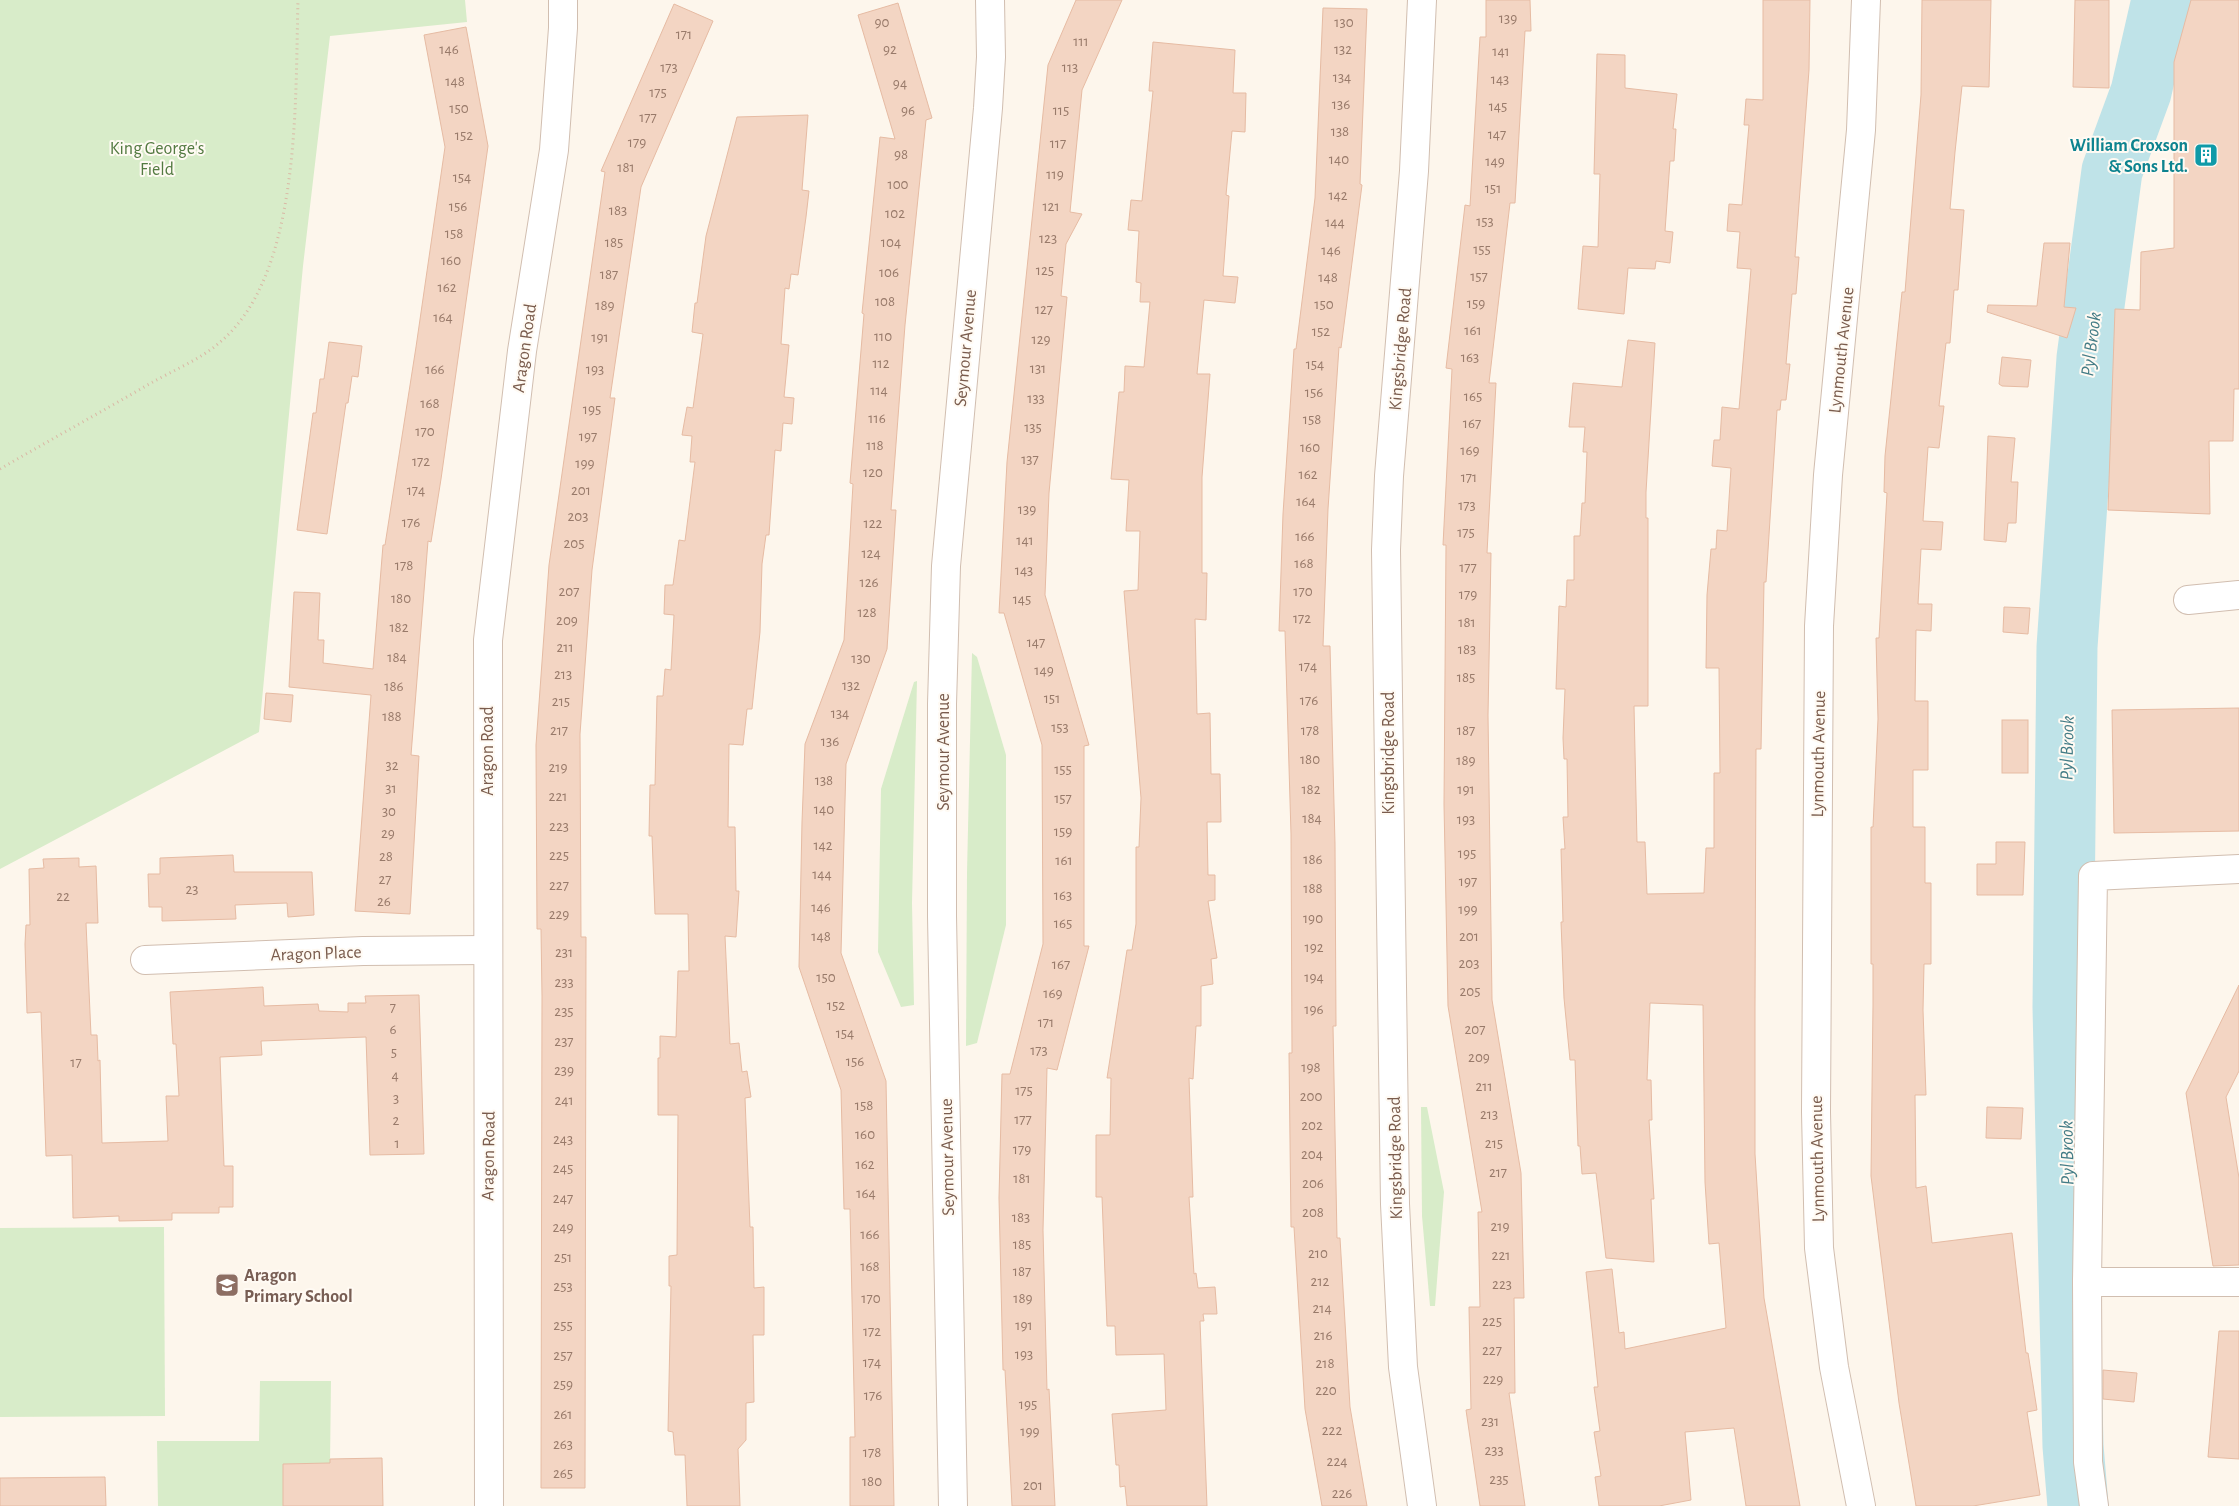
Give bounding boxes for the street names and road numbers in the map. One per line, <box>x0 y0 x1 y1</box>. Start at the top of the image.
street label: Lynmouth Avenue <box>1826 286 1858 414</box>
street label: Kingsbridge Road <box>1387 287 1415 411</box>
street label: Seymour Avenue <box>952 289 980 407</box>
street label: Aragon Road <box>510 302 540 394</box>
street label: Lynmouth Avenue <box>1809 690 1829 818</box>
street label: Kingsbridge Road <box>1380 691 1398 815</box>
street label: Seymour Avenue <box>935 693 953 811</box>
street label: Aragon Road <box>479 706 497 796</box>
street label: Aragon Place <box>270 943 362 965</box>
street label: Lynmouth Avenue <box>1808 1095 1828 1223</box>
street label: Kingsbridge Road <box>1386 1096 1406 1220</box>
street label: Seymour Avenue <box>938 1098 958 1216</box>
street label: Aragon Road <box>479 1111 499 1201</box>

